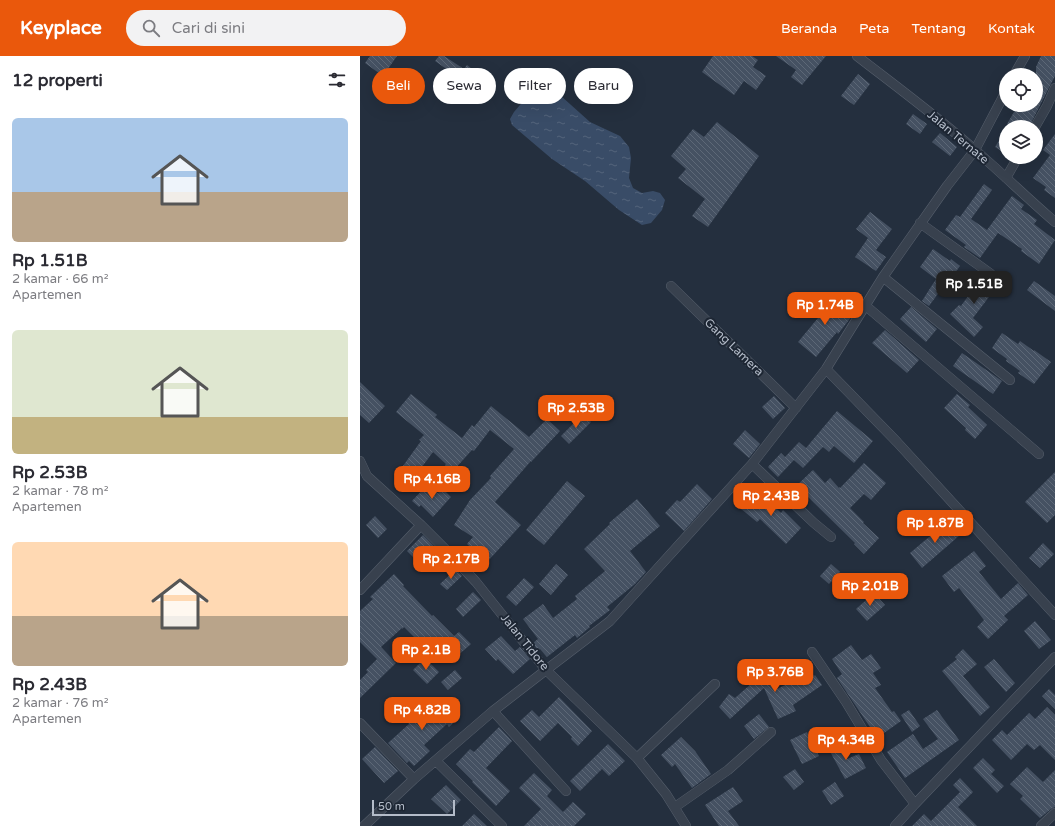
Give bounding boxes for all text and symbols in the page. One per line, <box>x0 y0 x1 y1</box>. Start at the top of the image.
search box <box>126 10 406 46</box>
text: Keyplace <box>20 17 102 39</box>
icon: search <box>140 17 162 39</box>
text: Cari di sini <box>172 19 245 37</box>
text: Beranda <box>781 20 837 37</box>
text: Peta <box>859 20 889 37</box>
text: Tentang <box>911 20 966 37</box>
text: Kontak <box>988 20 1035 37</box>
chip: Beli <box>372 68 425 104</box>
chip: Sewa <box>433 68 496 104</box>
chip: Filter <box>504 68 566 104</box>
chip: Baru <box>574 68 633 104</box>
map controls <box>999 68 1043 164</box>
button: locate <box>999 68 1043 112</box>
icon: filters <box>326 69 348 91</box>
text: 12 properti <box>12 70 103 91</box>
street label: Jalan Ternate <box>925 107 992 167</box>
button: layers <box>999 120 1043 164</box>
icon: home <box>144 144 216 216</box>
text: Rp 1.51B <box>12 250 87 271</box>
text: 2 kamar · 66 m² <box>12 271 109 287</box>
pin: Rp 1.51B <box>933 271 1015 305</box>
text: Rp 1.51B <box>945 276 1003 292</box>
text: Apartemen <box>12 287 82 303</box>
pin: Rp 1.74B <box>784 292 866 326</box>
text: Rp 1.74B <box>796 297 854 313</box>
street label: Gang Lamera <box>702 315 766 379</box>
icon: home <box>144 356 216 428</box>
pin: Rp 2.53B <box>535 395 617 429</box>
text: Rp 2.53B <box>547 400 605 416</box>
text: Rp 2.53B <box>12 462 87 483</box>
pin: Rp 4.16B <box>391 466 473 500</box>
text: Rp 4.16B <box>403 471 461 487</box>
text: 2 kamar · 78 m² <box>12 483 109 499</box>
pin: Rp 2.43B <box>730 483 812 517</box>
text: Rp 2.43B <box>742 488 800 504</box>
text: Apartemen <box>12 499 82 515</box>
pin: Rp 1.87B <box>894 510 976 544</box>
text: Rp 1.87B <box>906 515 964 531</box>
pin: Rp 2.17B <box>410 546 492 580</box>
text: Rp 2.17B <box>422 551 480 567</box>
icon: home <box>144 568 216 640</box>
pin: Rp 2.01B <box>829 573 911 607</box>
text: Rp 2.01B <box>841 578 899 594</box>
street label: Jalan Tidore <box>498 611 552 673</box>
pin: Rp 2.1B <box>389 637 463 671</box>
text: Rp 2.1B <box>401 642 451 658</box>
pin: Rp 3.76B <box>734 659 816 693</box>
text: Rp 3.76B <box>746 664 804 680</box>
text: Rp 2.43B <box>12 674 87 695</box>
text: 2 kamar · 76 m² <box>12 695 109 711</box>
pin: Rp 4.82B <box>381 697 463 731</box>
text: Rp 4.82B <box>393 702 451 718</box>
text: Apartemen <box>12 711 82 727</box>
pin: Rp 4.34B <box>805 727 887 761</box>
text: Rp 4.34B <box>817 732 875 748</box>
scale bar <box>372 798 455 817</box>
text: 50 m <box>378 800 405 813</box>

